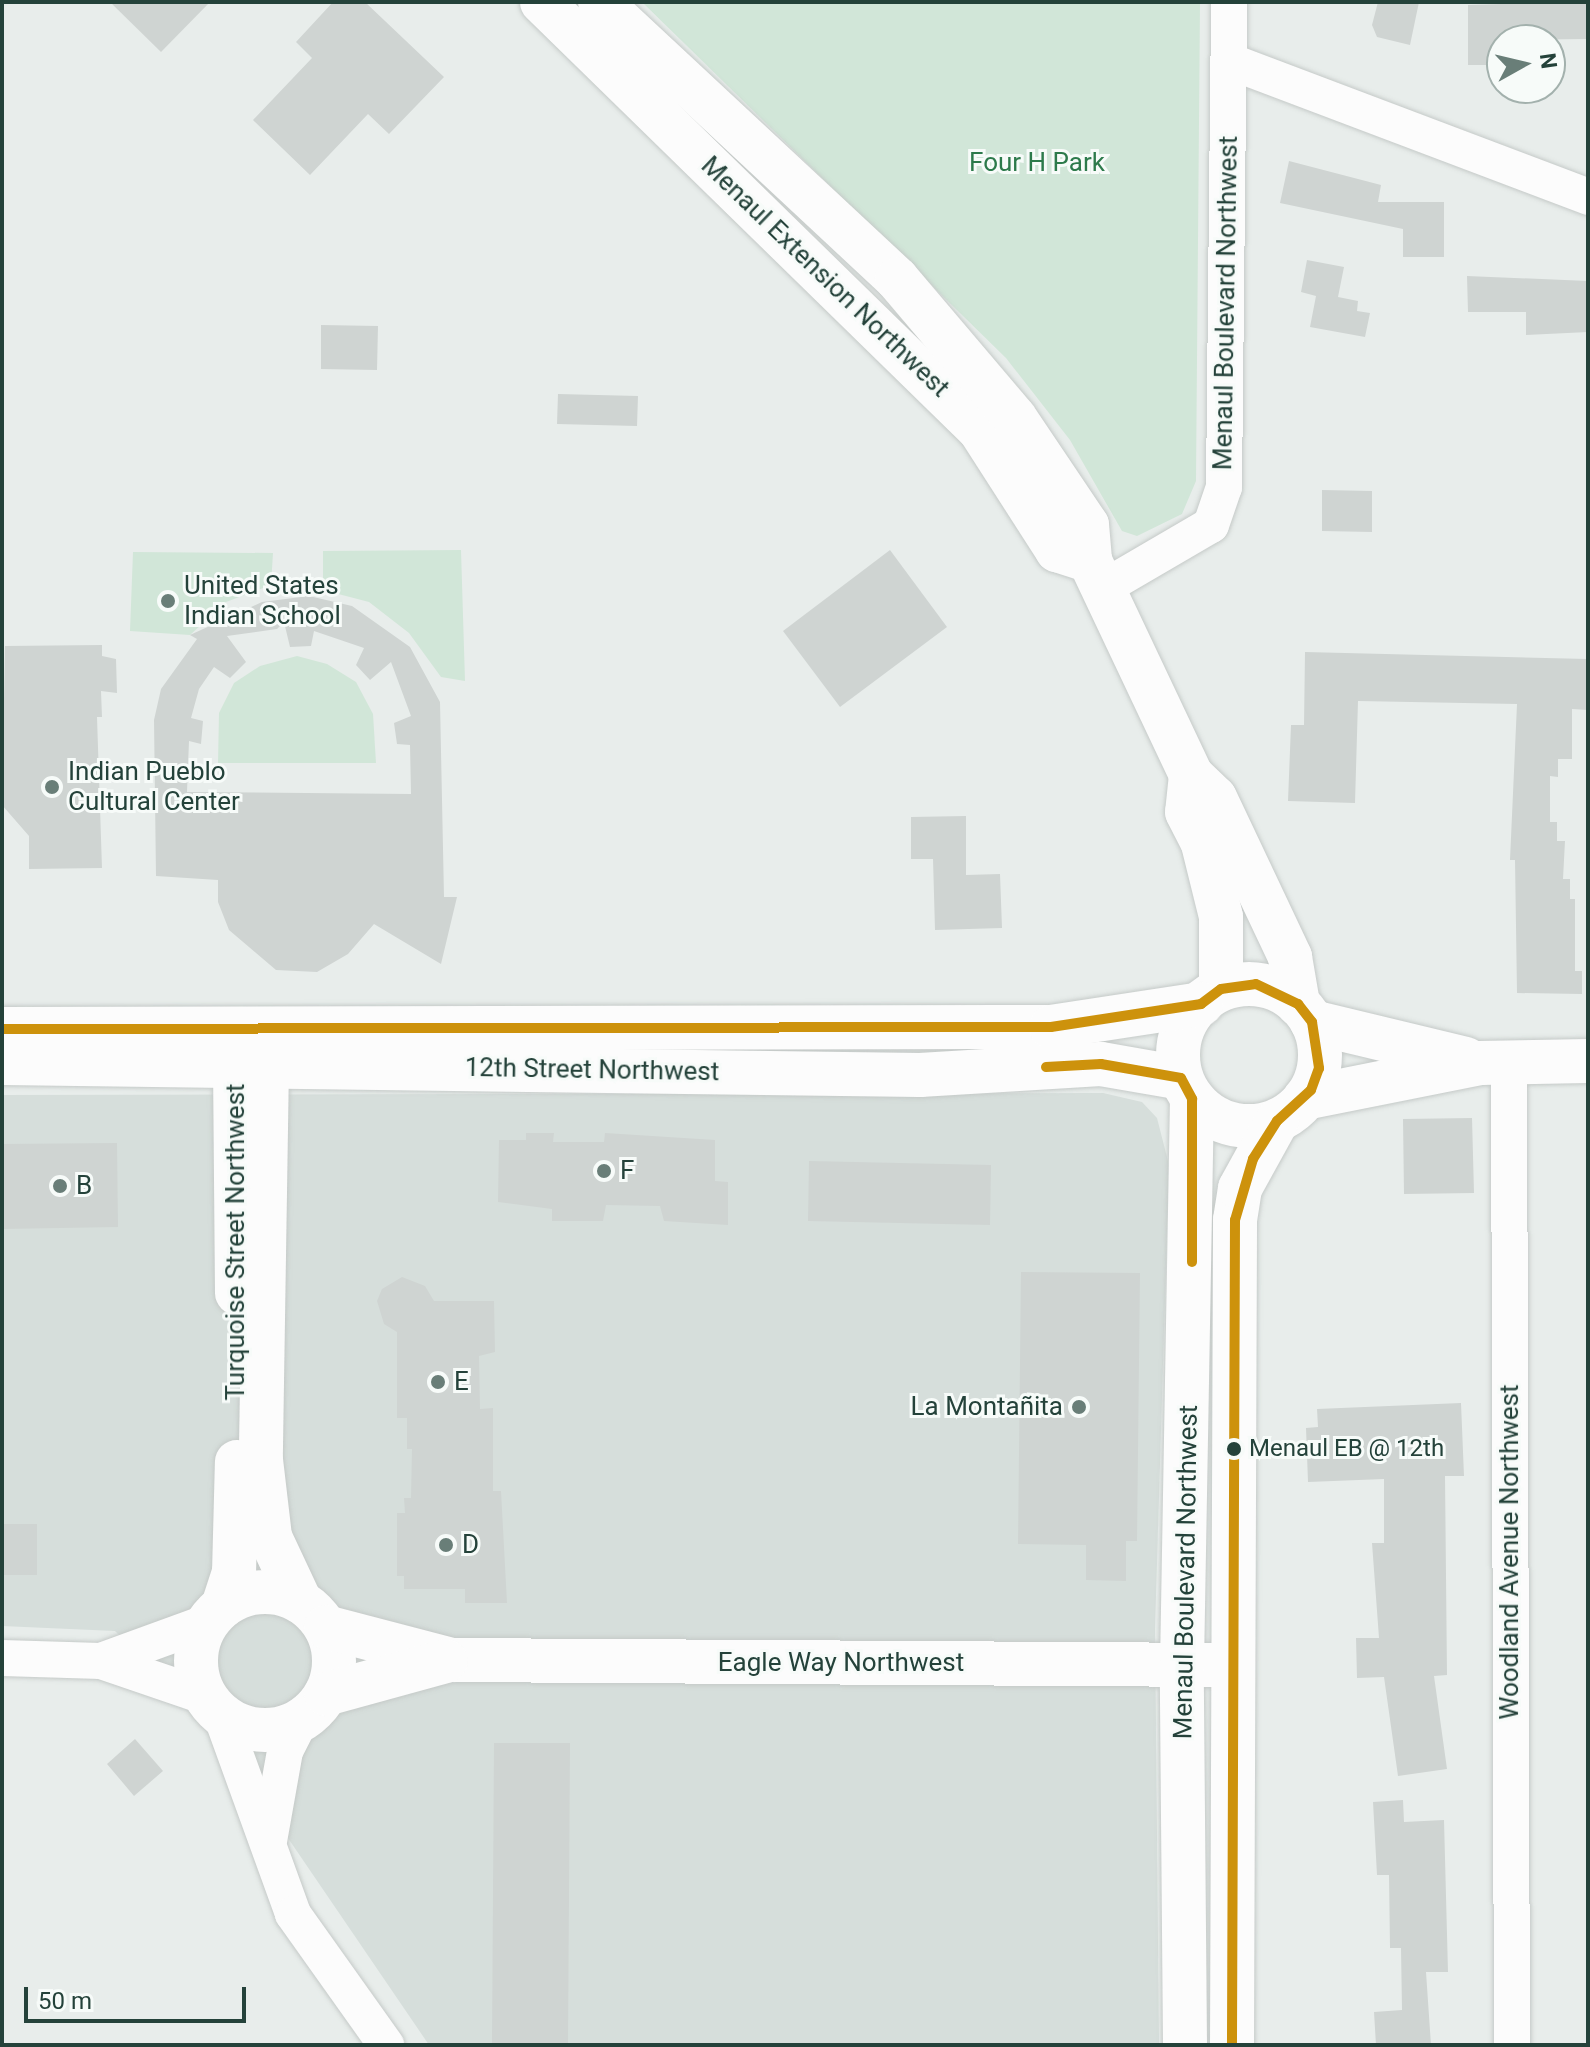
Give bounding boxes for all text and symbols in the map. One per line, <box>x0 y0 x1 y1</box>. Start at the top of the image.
north arrow <box>1486 24 1566 104</box>
text: N <box>1535 51 1562 70</box>
street label: Menaul Boulevard Northwest <box>1207 135 1245 471</box>
park label: Four H Park <box>969 147 1105 179</box>
street label: Menaul Extension Northwest <box>695 150 955 404</box>
place label: United States Indian School <box>184 570 341 632</box>
marker: United States Indian School <box>159 592 177 610</box>
place label: Indian Pueblo Cultural Center <box>68 756 240 818</box>
marker: Indian Pueblo Cultural Center <box>43 778 61 796</box>
street label: 12th Street Northwest <box>465 1052 719 1088</box>
street label: Turquoise Street Northwest <box>220 1083 252 1401</box>
place label: F <box>620 1155 634 1187</box>
marker: F <box>595 1162 613 1180</box>
place label: B <box>76 1170 92 1202</box>
marker: B <box>51 1177 69 1195</box>
place label: E <box>454 1366 469 1398</box>
marker: E <box>429 1373 447 1391</box>
street label: Woodland Avenue Northwest <box>1494 1384 1526 1720</box>
place label: La Montañita <box>911 1391 1063 1423</box>
marker: La Montañita <box>1070 1398 1088 1416</box>
street label: Menaul Boulevard Northwest <box>1167 1404 1205 1740</box>
place label: Menaul EB @ 12th <box>1249 1435 1444 1463</box>
marker: Menaul EB @ 12th <box>1226 1441 1242 1457</box>
place label: D <box>462 1529 479 1561</box>
marker: D <box>437 1536 455 1554</box>
street label: Eagle Way Northwest <box>718 1647 964 1679</box>
scale bar <box>28 1971 250 2021</box>
text: 50 m <box>38 1987 92 2015</box>

